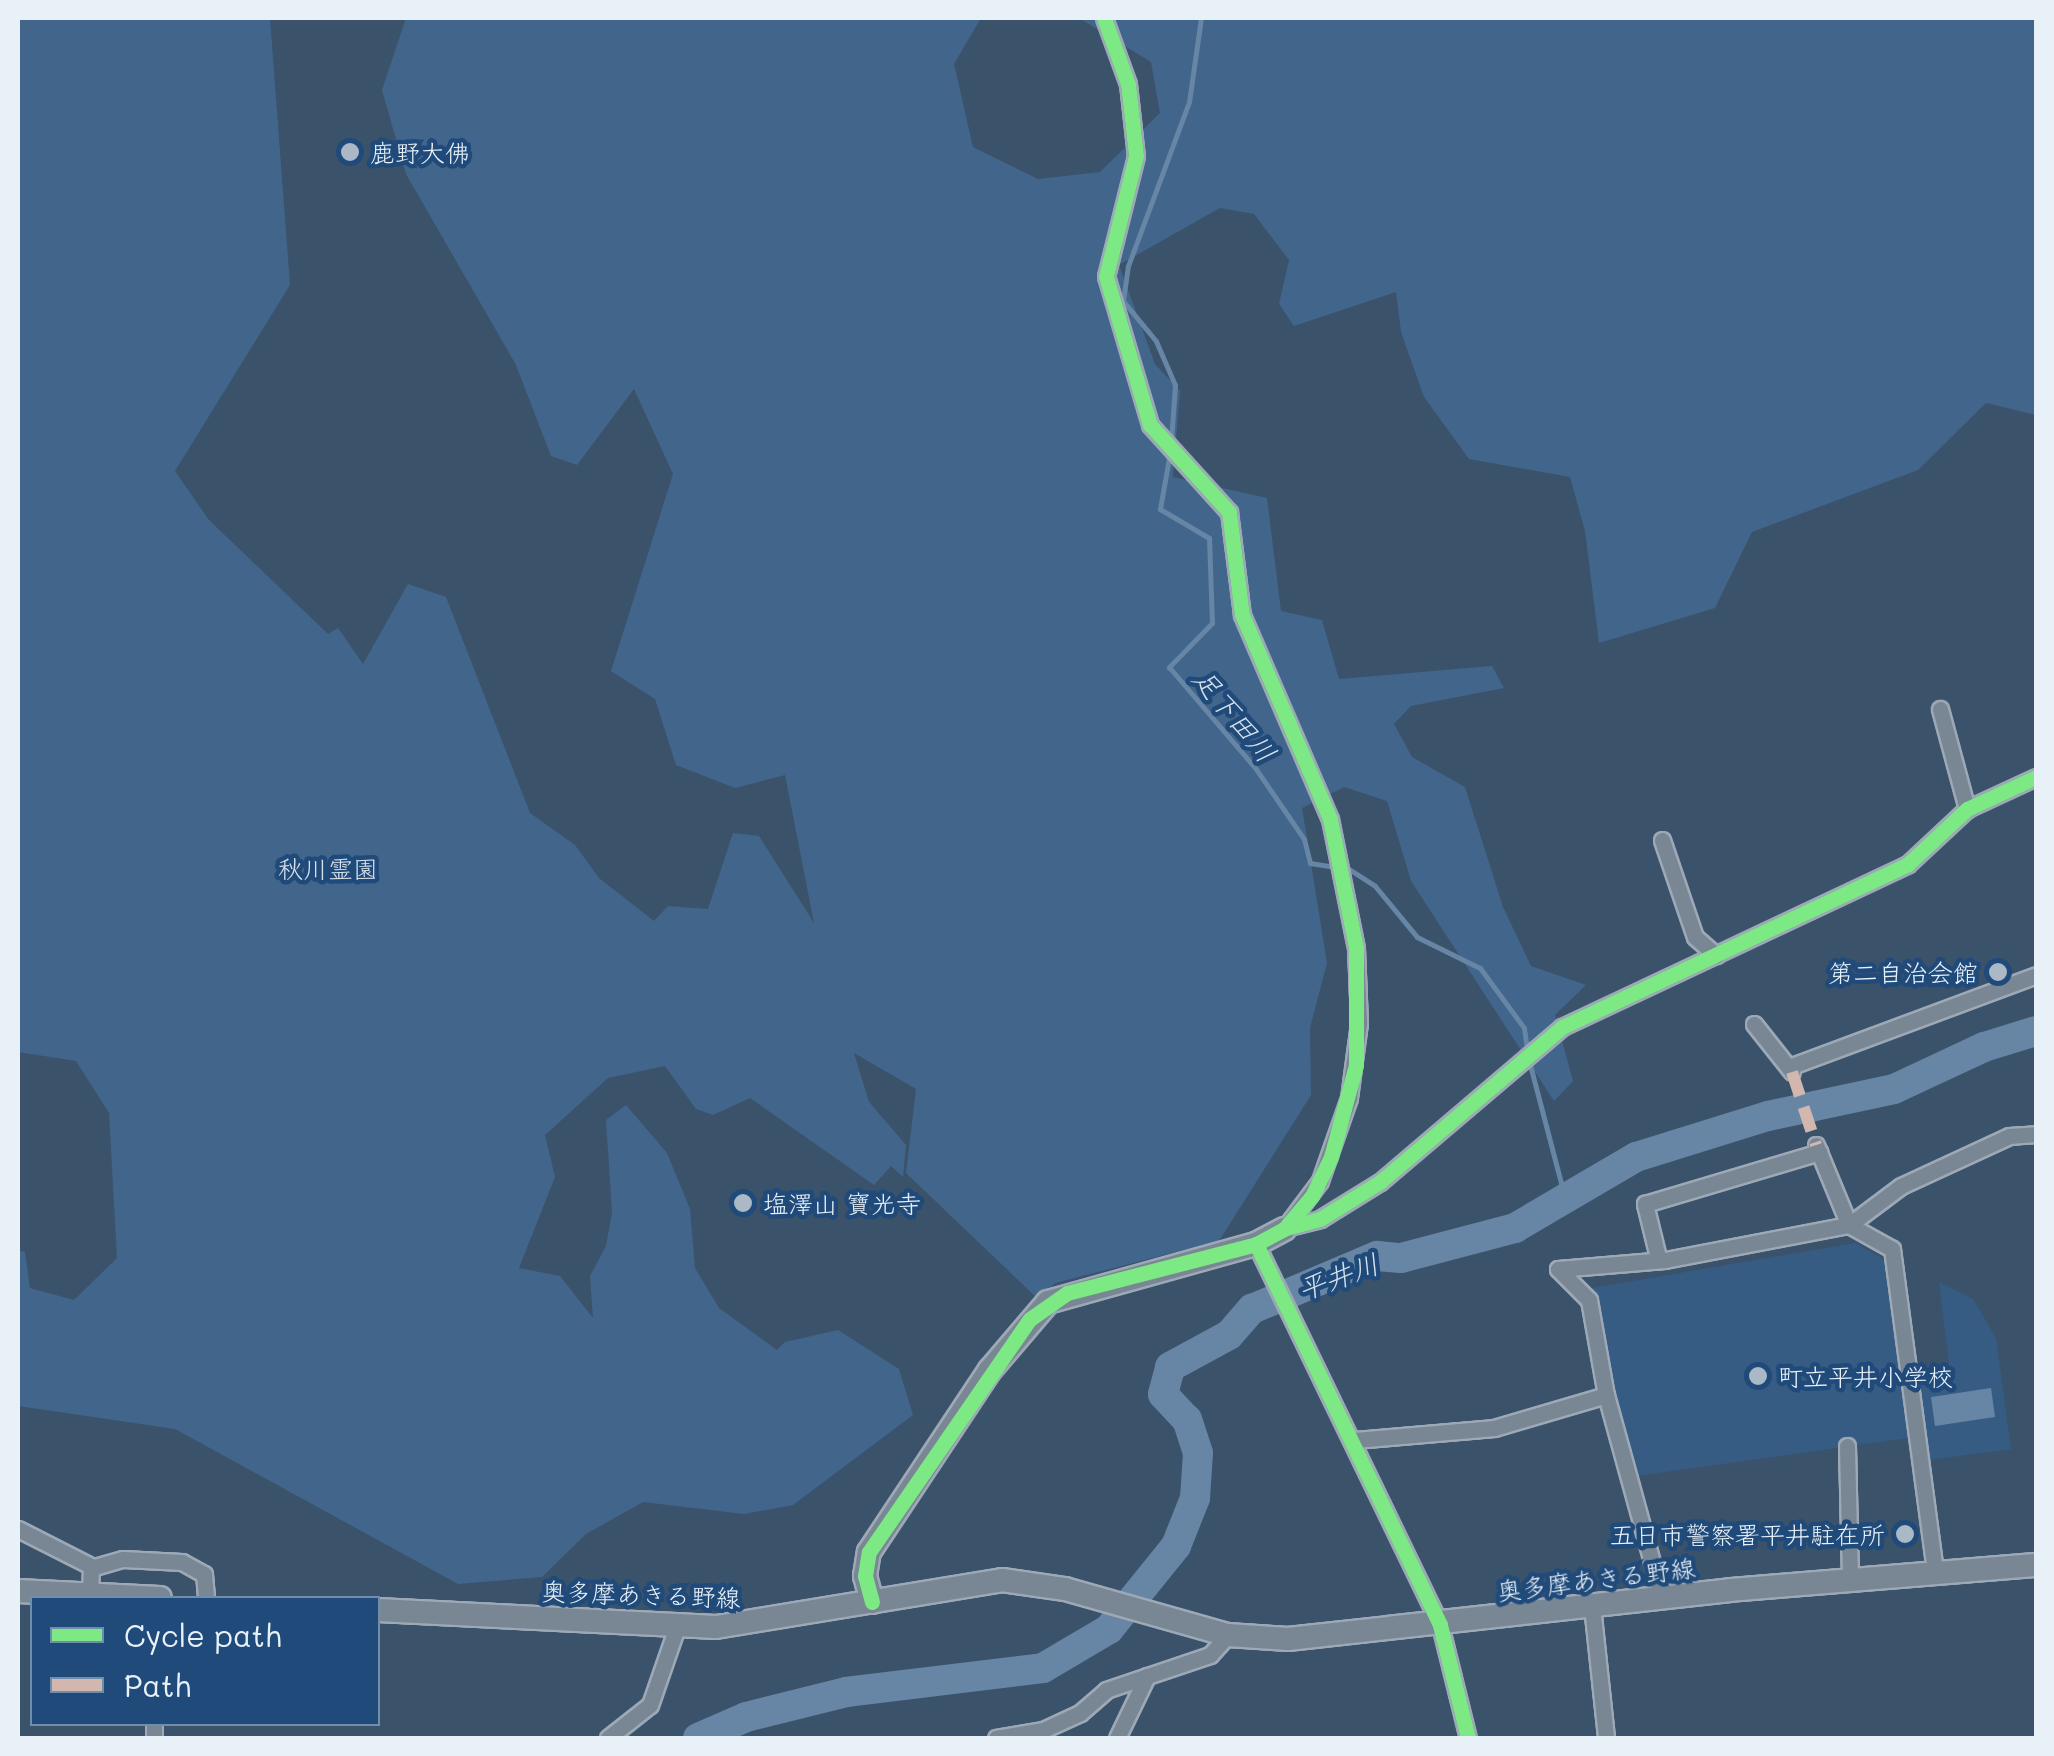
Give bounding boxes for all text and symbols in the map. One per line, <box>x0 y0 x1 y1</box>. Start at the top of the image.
place label: 鹿野大佛 <box>370 137 470 167</box>
marker: 鹿野大佛 <box>339 141 361 163</box>
water label: 足下田川 <box>1186 661 1284 769</box>
park label: 秋川霊園 <box>278 853 378 883</box>
place label: 第二自治会館 <box>1828 957 1978 987</box>
marker: 第二自治会館 <box>1987 961 2009 983</box>
place label: 塩澤山 寶光寺 <box>763 1188 921 1218</box>
marker: 塩澤山 寶光寺 <box>732 1192 754 1214</box>
water label: 平井川 <box>1293 1246 1383 1306</box>
place label: 町立平井小学校 <box>1778 1361 1953 1391</box>
marker: 町立平井小学校 <box>1747 1365 1769 1387</box>
place label: 五日市警察署平井駐在所 <box>1610 1519 1885 1549</box>
marker: 五日市警察署平井駐在所 <box>1894 1523 1916 1545</box>
street label: 奥多摩あきる野線 <box>1495 1552 1697 1606</box>
street label: 奥多摩あきる野線 <box>541 1576 741 1612</box>
legend <box>30 1596 380 1726</box>
text: Cycle path <box>124 1615 282 1655</box>
text: Path <box>124 1665 191 1705</box>

